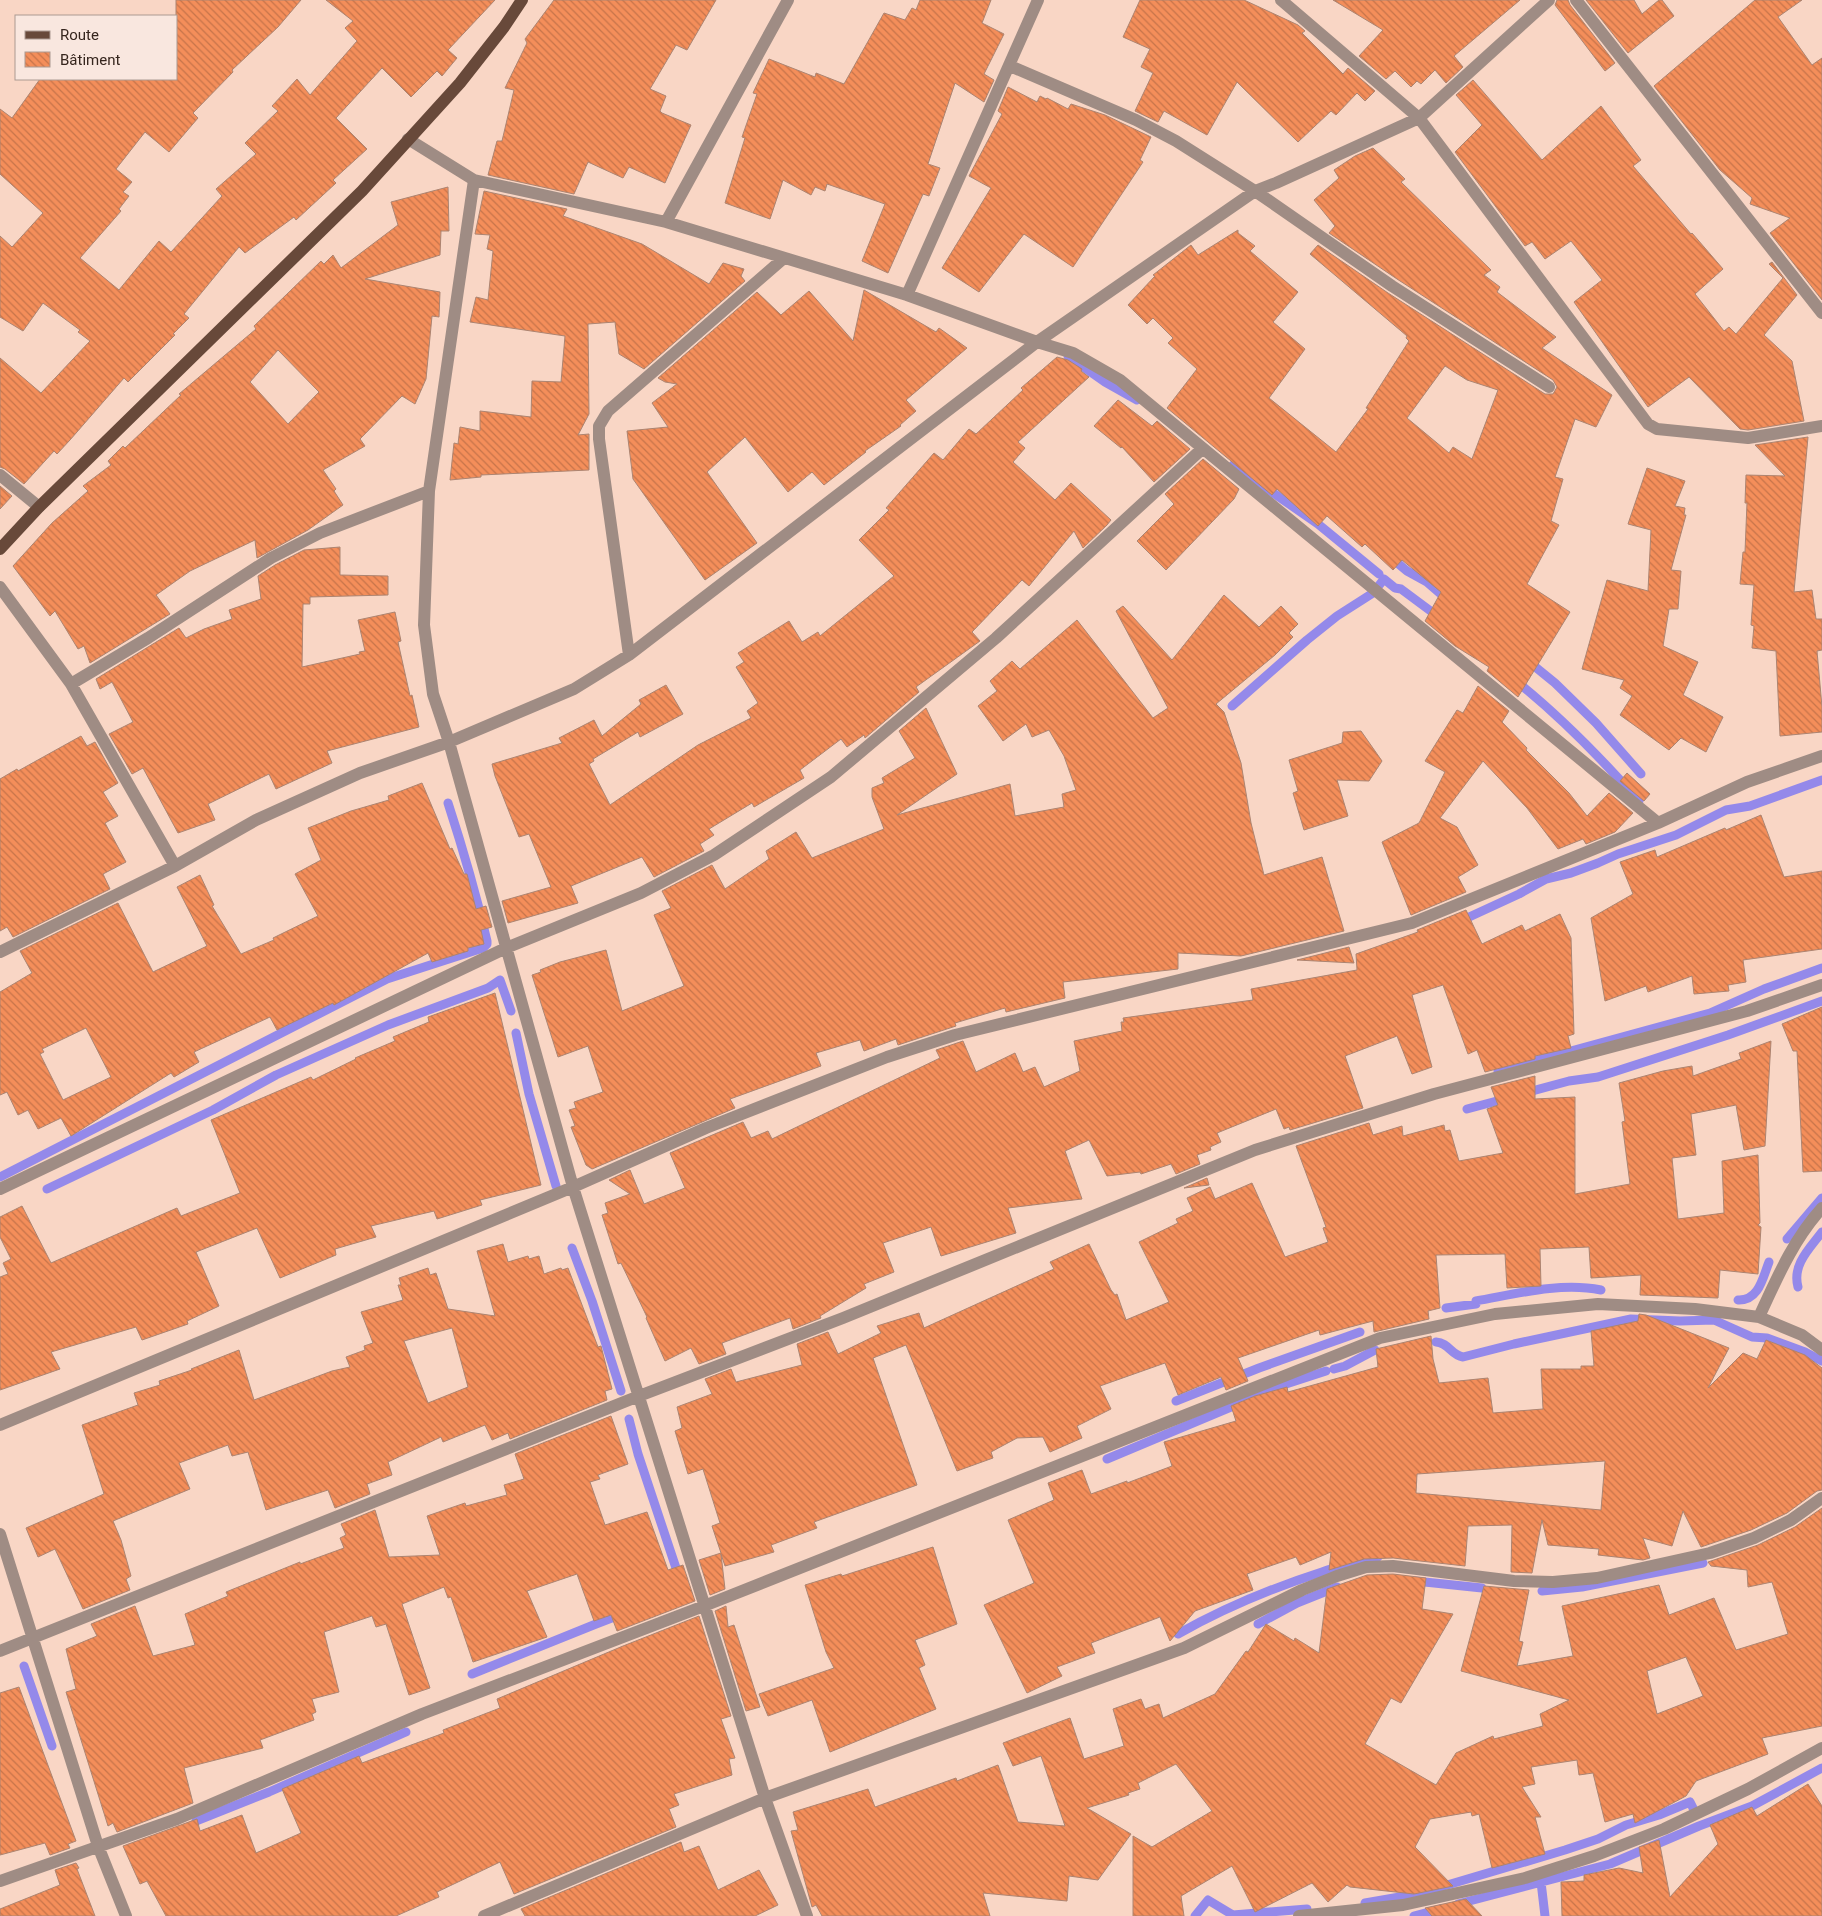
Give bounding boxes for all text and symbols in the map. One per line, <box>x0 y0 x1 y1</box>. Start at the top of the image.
legend <box>15 15 178 80</box>
text: Route <box>60 26 99 44</box>
text: Bâtiment <box>60 51 120 69</box>

